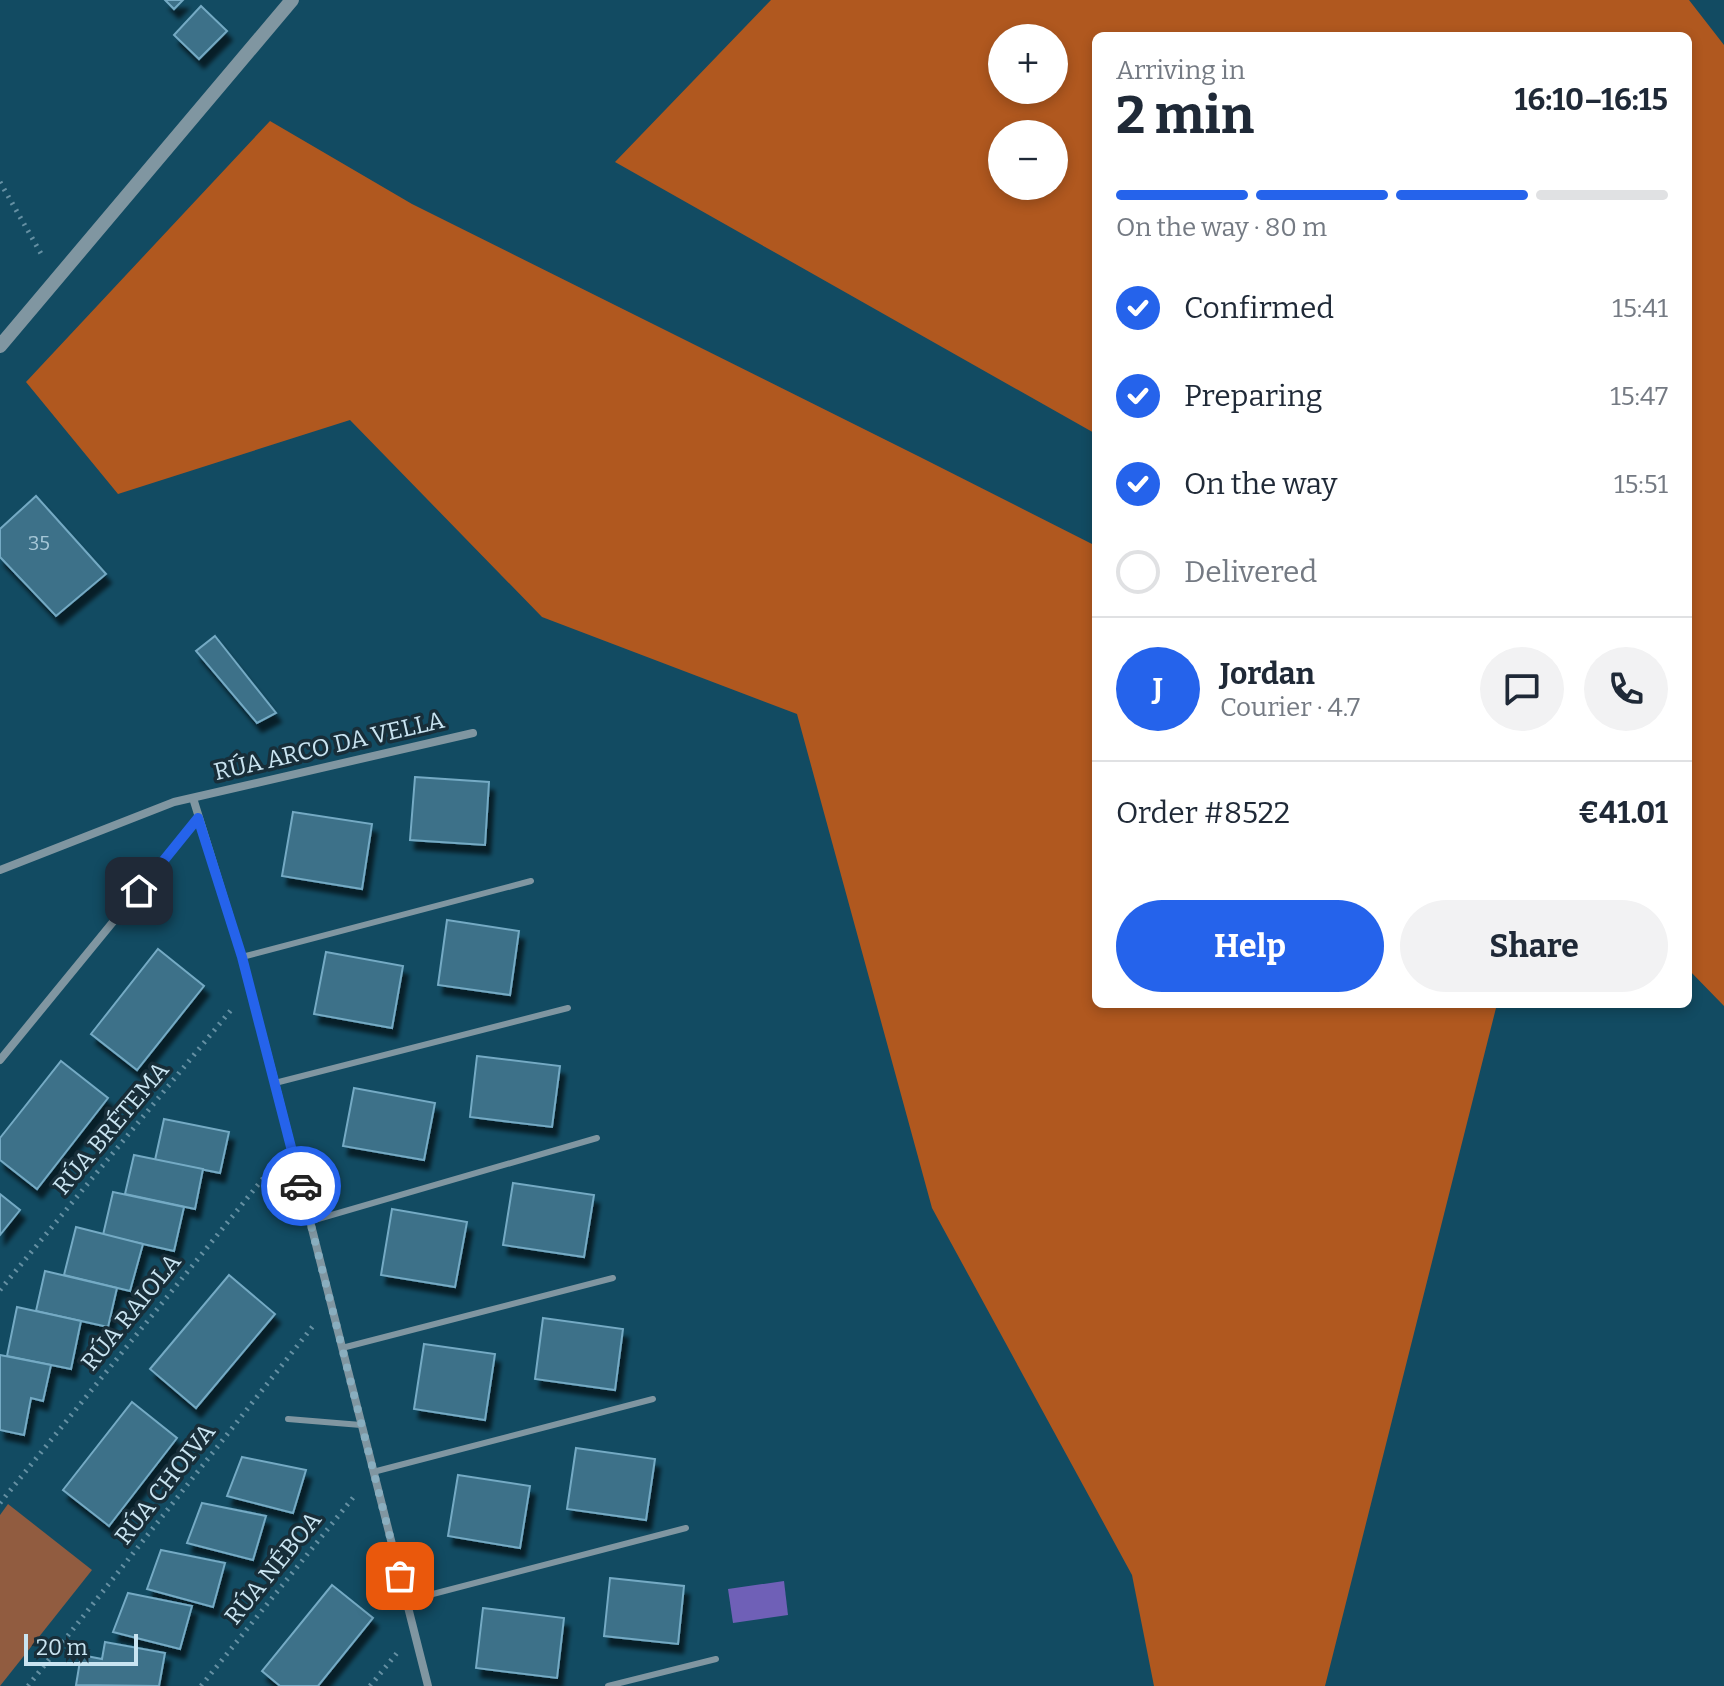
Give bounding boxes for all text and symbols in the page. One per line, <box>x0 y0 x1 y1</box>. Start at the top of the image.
map controls <box>988 24 1068 200</box>
button: + <box>988 24 1068 104</box>
text: Arriving in <box>1116 55 1245 86</box>
text: 16:10–16:15 <box>1514 82 1668 118</box>
text: 2 min <box>1116 84 1254 147</box>
button: − <box>988 120 1068 200</box>
text: On the way · 80 m <box>1116 212 1327 243</box>
icon: check <box>1116 286 1160 330</box>
text: Confirmed <box>1184 290 1334 326</box>
text: 15:41 <box>1612 293 1668 324</box>
icon: check <box>1116 374 1160 418</box>
text: Preparing <box>1184 378 1322 414</box>
text: 15:47 <box>1610 381 1668 412</box>
icon: check <box>1116 462 1160 506</box>
text: On the way <box>1184 466 1337 502</box>
text: 15:51 <box>1614 469 1668 500</box>
house number: 35 <box>28 531 50 555</box>
text: Delivered <box>1184 554 1317 590</box>
button: chat <box>1480 647 1564 731</box>
button: phone <box>1584 647 1668 731</box>
text: Jordan <box>1220 656 1315 692</box>
text: J <box>1153 671 1163 707</box>
text: Courier · 4.7 <box>1220 692 1360 723</box>
street label: RÚA ARCO DA VELLA <box>211 705 447 786</box>
text: Order #8522 <box>1116 795 1290 831</box>
text: €41.01 <box>1578 795 1668 831</box>
pin <box>105 857 173 925</box>
icon: home <box>117 869 161 913</box>
button: Help <box>1116 900 1384 992</box>
button: Share <box>1400 900 1668 992</box>
street label: RÚA BRÉTEMA <box>47 1055 175 1200</box>
courier <box>261 1146 341 1226</box>
icon: car <box>279 1164 323 1208</box>
street label: RÚA RAIOLA <box>75 1247 187 1376</box>
street label: RÚA CHOIVA <box>108 1417 221 1550</box>
street label: RÚA NÉBOA <box>218 1505 327 1630</box>
pin <box>366 1542 434 1610</box>
icon: bag <box>378 1554 422 1598</box>
scale bar <box>24 1630 138 1666</box>
text: 20 m <box>36 1634 87 1661</box>

